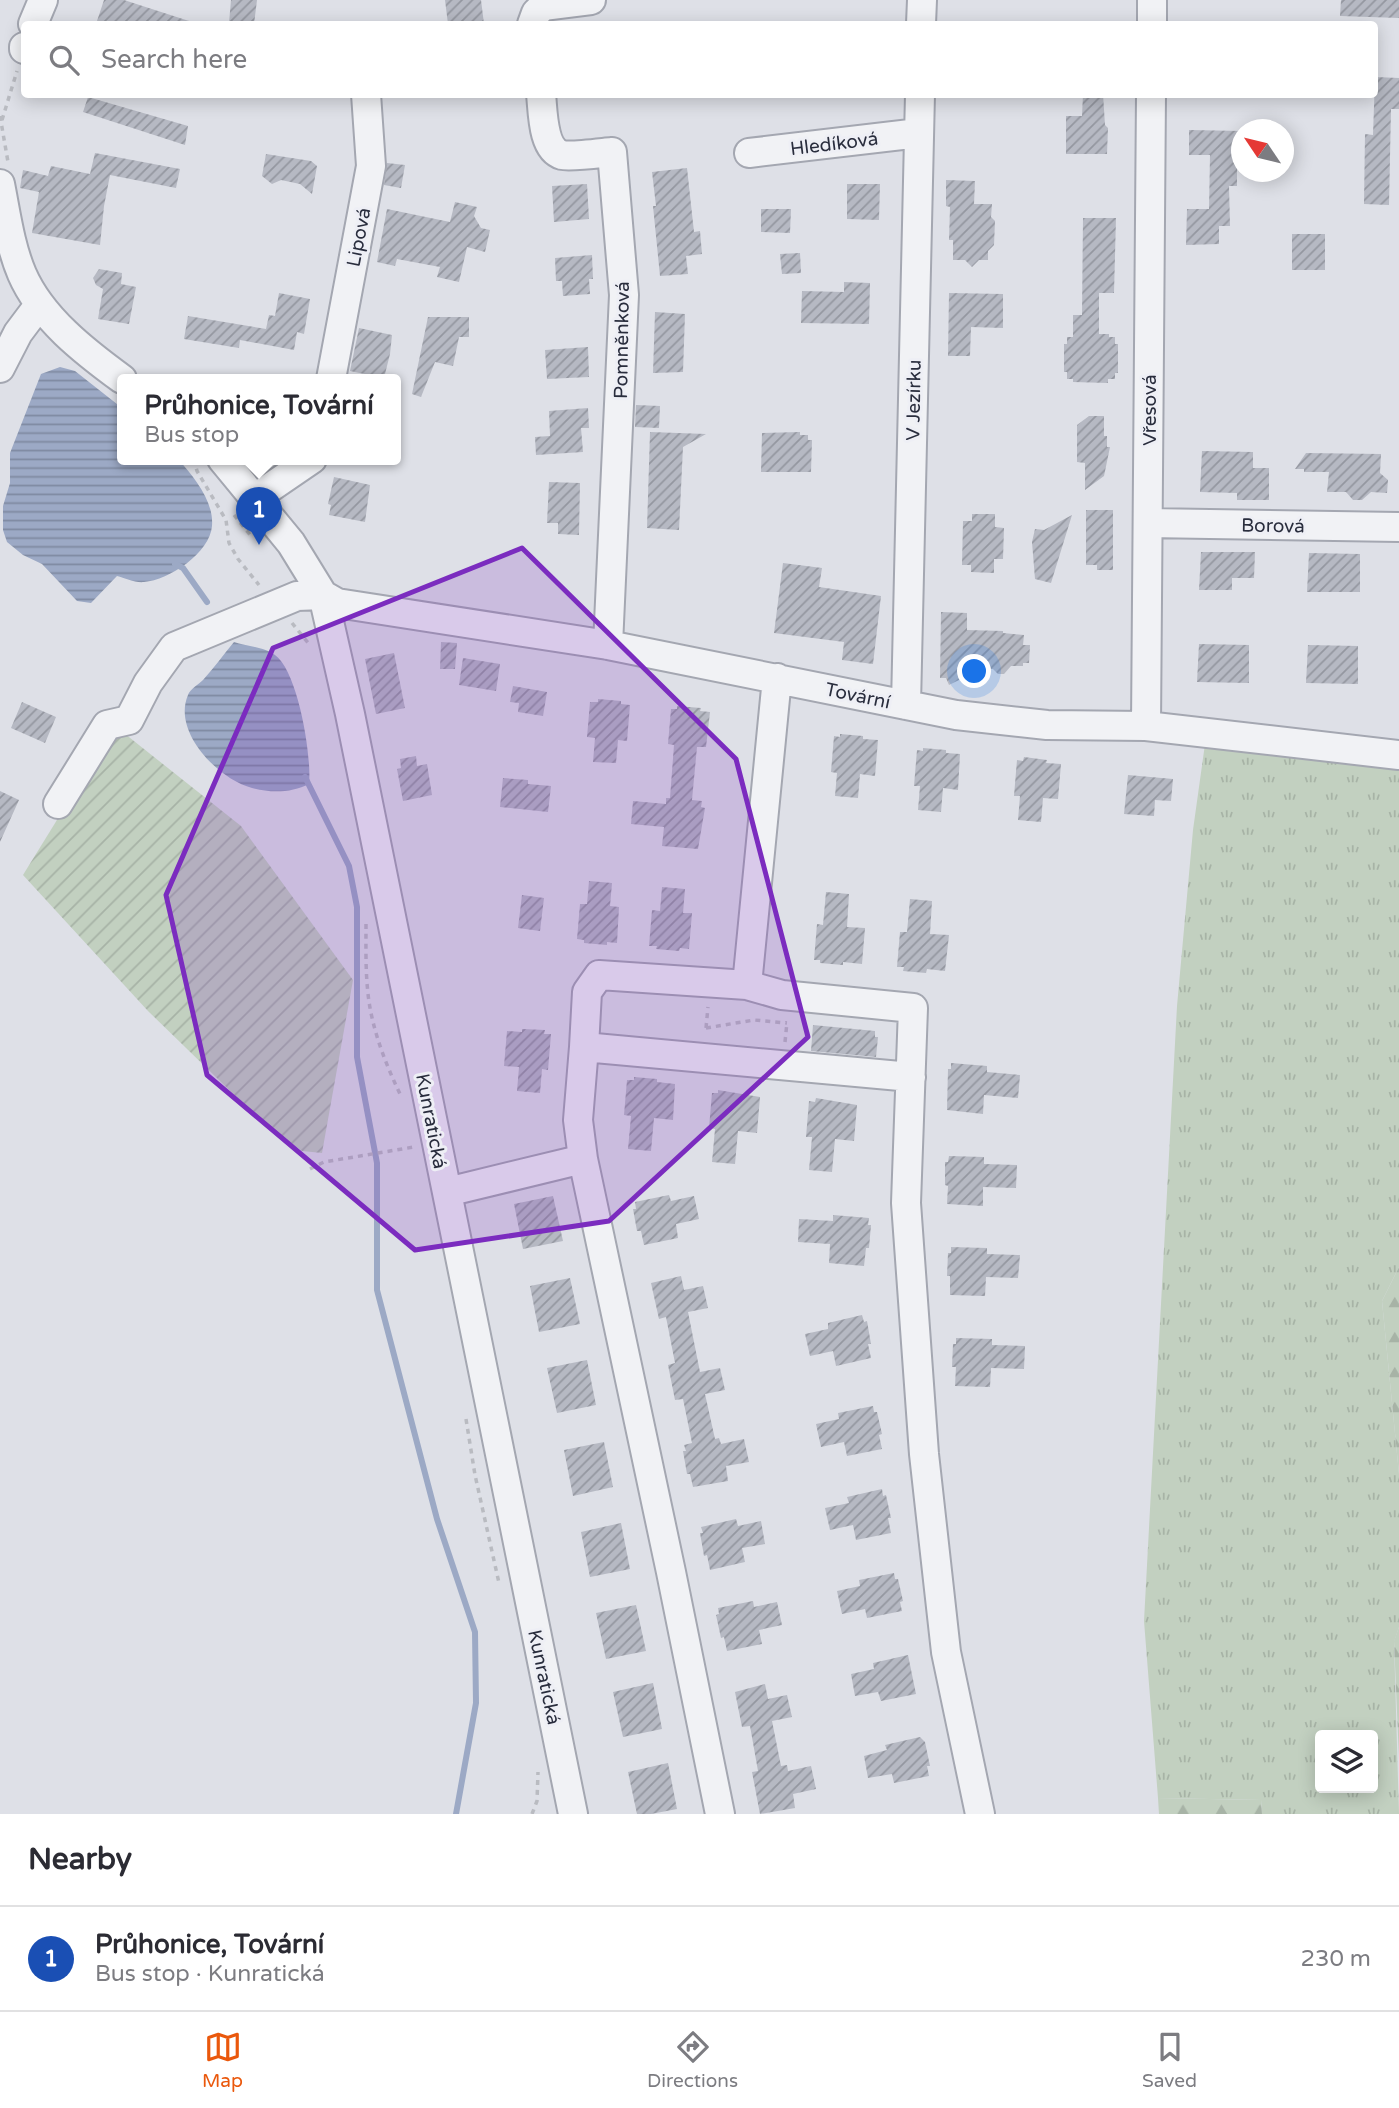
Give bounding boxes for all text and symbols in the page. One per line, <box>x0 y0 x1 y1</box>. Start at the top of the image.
search box <box>21 21 1378 98</box>
icon: search <box>45 41 83 79</box>
text: Search here <box>101 44 247 75</box>
north arrow <box>1231 119 1294 182</box>
street label: Hledíková <box>789 128 879 160</box>
street label: Lipová <box>342 206 375 269</box>
street label: Pomněnková <box>610 281 634 399</box>
street label: V Jezírku <box>902 359 926 441</box>
popup <box>117 374 401 465</box>
street label: Vřesová <box>1139 374 1161 446</box>
text: Průhonice, Tovární <box>144 390 374 421</box>
text: Bus stop <box>144 421 239 449</box>
pin: 1 <box>236 487 282 545</box>
street label: Borová <box>1241 514 1305 538</box>
your location <box>957 654 991 688</box>
street label: Tovární <box>823 678 893 714</box>
street label: Kunratická <box>411 1072 451 1171</box>
street label: Kunratická <box>523 1628 565 1727</box>
map controls <box>1315 1730 1378 1793</box>
button: layers <box>1315 1730 1378 1793</box>
text: Nearby <box>28 1841 132 1878</box>
text: Průhonice, Tovární <box>95 1929 324 1960</box>
text: 1 <box>44 1945 58 1973</box>
text: 230 m <box>1301 1945 1371 1973</box>
text: Bus stop · Kunratická <box>95 1960 325 1988</box>
tab: Map <box>202 2028 243 2092</box>
tab: Directions <box>647 2028 738 2092</box>
tab: Saved <box>1142 2028 1197 2092</box>

